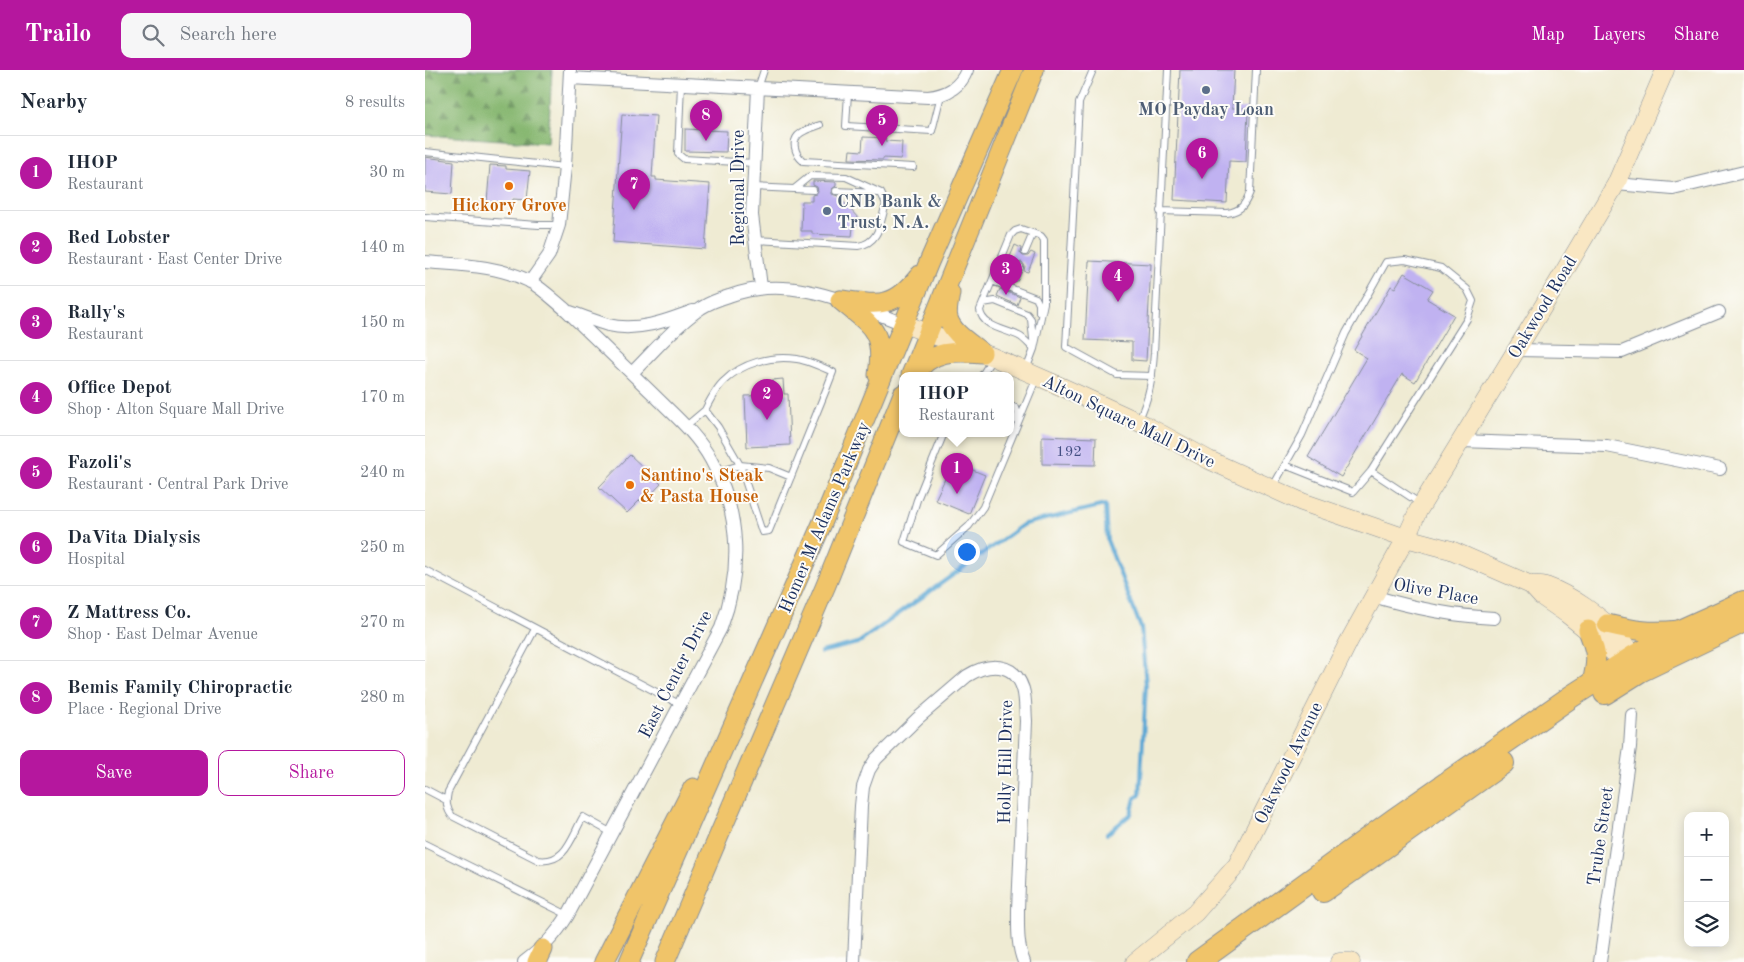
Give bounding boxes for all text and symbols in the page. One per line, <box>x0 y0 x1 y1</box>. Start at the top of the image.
search box <box>121 13 471 58</box>
icon: search <box>139 21 167 49</box>
text: Trailo <box>25 23 91 47</box>
text: Search here <box>179 26 277 45</box>
text: Map <box>1531 26 1565 44</box>
text: Layers <box>1593 26 1645 44</box>
text: Share <box>1673 26 1719 44</box>
marker: MO Payday Loan <box>1200 84 1212 96</box>
text: Nearby <box>20 92 88 113</box>
text: 8 results <box>345 95 405 111</box>
pin: 8 <box>690 100 722 141</box>
place label: MO Payday Loan <box>1138 101 1274 119</box>
pin: 5 <box>866 105 898 146</box>
street label: Regional Drive <box>730 130 748 246</box>
pin: 6 <box>1186 138 1218 179</box>
text: IHOP <box>67 154 118 173</box>
text: 1 <box>31 165 41 181</box>
text: 30 m <box>369 165 405 181</box>
pin: 7 <box>618 169 650 210</box>
text: Restaurant <box>67 177 144 193</box>
marker: Hickory Grove <box>503 180 515 192</box>
place label: CNB Bank & Trust, N.A. <box>837 193 942 232</box>
place label: Hickory Grove <box>451 197 567 215</box>
marker: CNB Bank & Trust, N.A. <box>821 205 833 217</box>
text: Red Lobster <box>67 229 170 248</box>
text: 2 <box>31 240 41 256</box>
text: 140 m <box>360 240 405 256</box>
text: Restaurant · East Center Drive <box>67 252 282 268</box>
street label: Oakwood Road <box>1505 253 1581 362</box>
pin: 3 <box>990 254 1022 295</box>
pin: 4 <box>1102 261 1134 302</box>
text: Rally's <box>67 304 125 323</box>
text: 3 <box>31 315 41 331</box>
text: 150 m <box>360 315 405 331</box>
text: Restaurant <box>67 327 144 343</box>
popup <box>899 372 1014 437</box>
street label: Alton Square Mall Drive <box>1039 372 1218 472</box>
text: Office Depot <box>67 379 172 398</box>
pin: 2 <box>751 379 783 420</box>
text: IHOP <box>918 385 969 404</box>
text: 4 <box>31 390 41 406</box>
text: 170 m <box>360 390 405 406</box>
text: Shop · Alton Square Mall Drive <box>67 402 284 418</box>
text: Restaurant <box>918 408 995 424</box>
street label: Homer M Adams Parkway <box>776 419 874 616</box>
house number: 192 <box>1056 445 1082 460</box>
pin: 1 <box>941 453 973 494</box>
text: Fazoli's <box>67 454 131 473</box>
text: 5 <box>31 465 41 481</box>
text: 240 m <box>360 465 405 481</box>
place label: Santino's Steak & Pasta House <box>640 467 764 506</box>
text: Restaurant · Central Park Drive <box>67 477 288 493</box>
marker: Santino's Steak & Pasta House <box>624 479 636 491</box>
text: DaVita Dialysis <box>67 529 201 548</box>
your location <box>954 539 980 565</box>
text: 6 <box>31 540 41 556</box>
text: 250 m <box>360 540 405 556</box>
text: Hospital <box>67 552 125 568</box>
street label: Olive Place <box>1392 576 1480 608</box>
text: Z Mattress Co. <box>67 604 191 623</box>
street label: East Center Drive <box>636 608 716 741</box>
text: 7 <box>31 615 41 631</box>
text: 270 m <box>360 615 405 631</box>
text: Shop · East Delmar Avenue <box>67 627 258 643</box>
text: Bemis Family Chiropractic <box>67 679 293 698</box>
text: 8 <box>31 690 41 706</box>
text: 280 m <box>360 690 405 706</box>
street label: Holly Hill Drive <box>996 700 1016 824</box>
street label: Oakwood Avenue <box>1252 700 1326 827</box>
text: Place · Regional Drive <box>67 702 221 718</box>
button: Save <box>20 750 208 796</box>
button: Share <box>218 750 405 796</box>
street label: Trube Street <box>1585 785 1617 887</box>
map controls <box>1684 812 1729 947</box>
button: + <box>1684 812 1729 857</box>
button: − <box>1684 857 1729 902</box>
button: layers <box>1684 902 1729 947</box>

